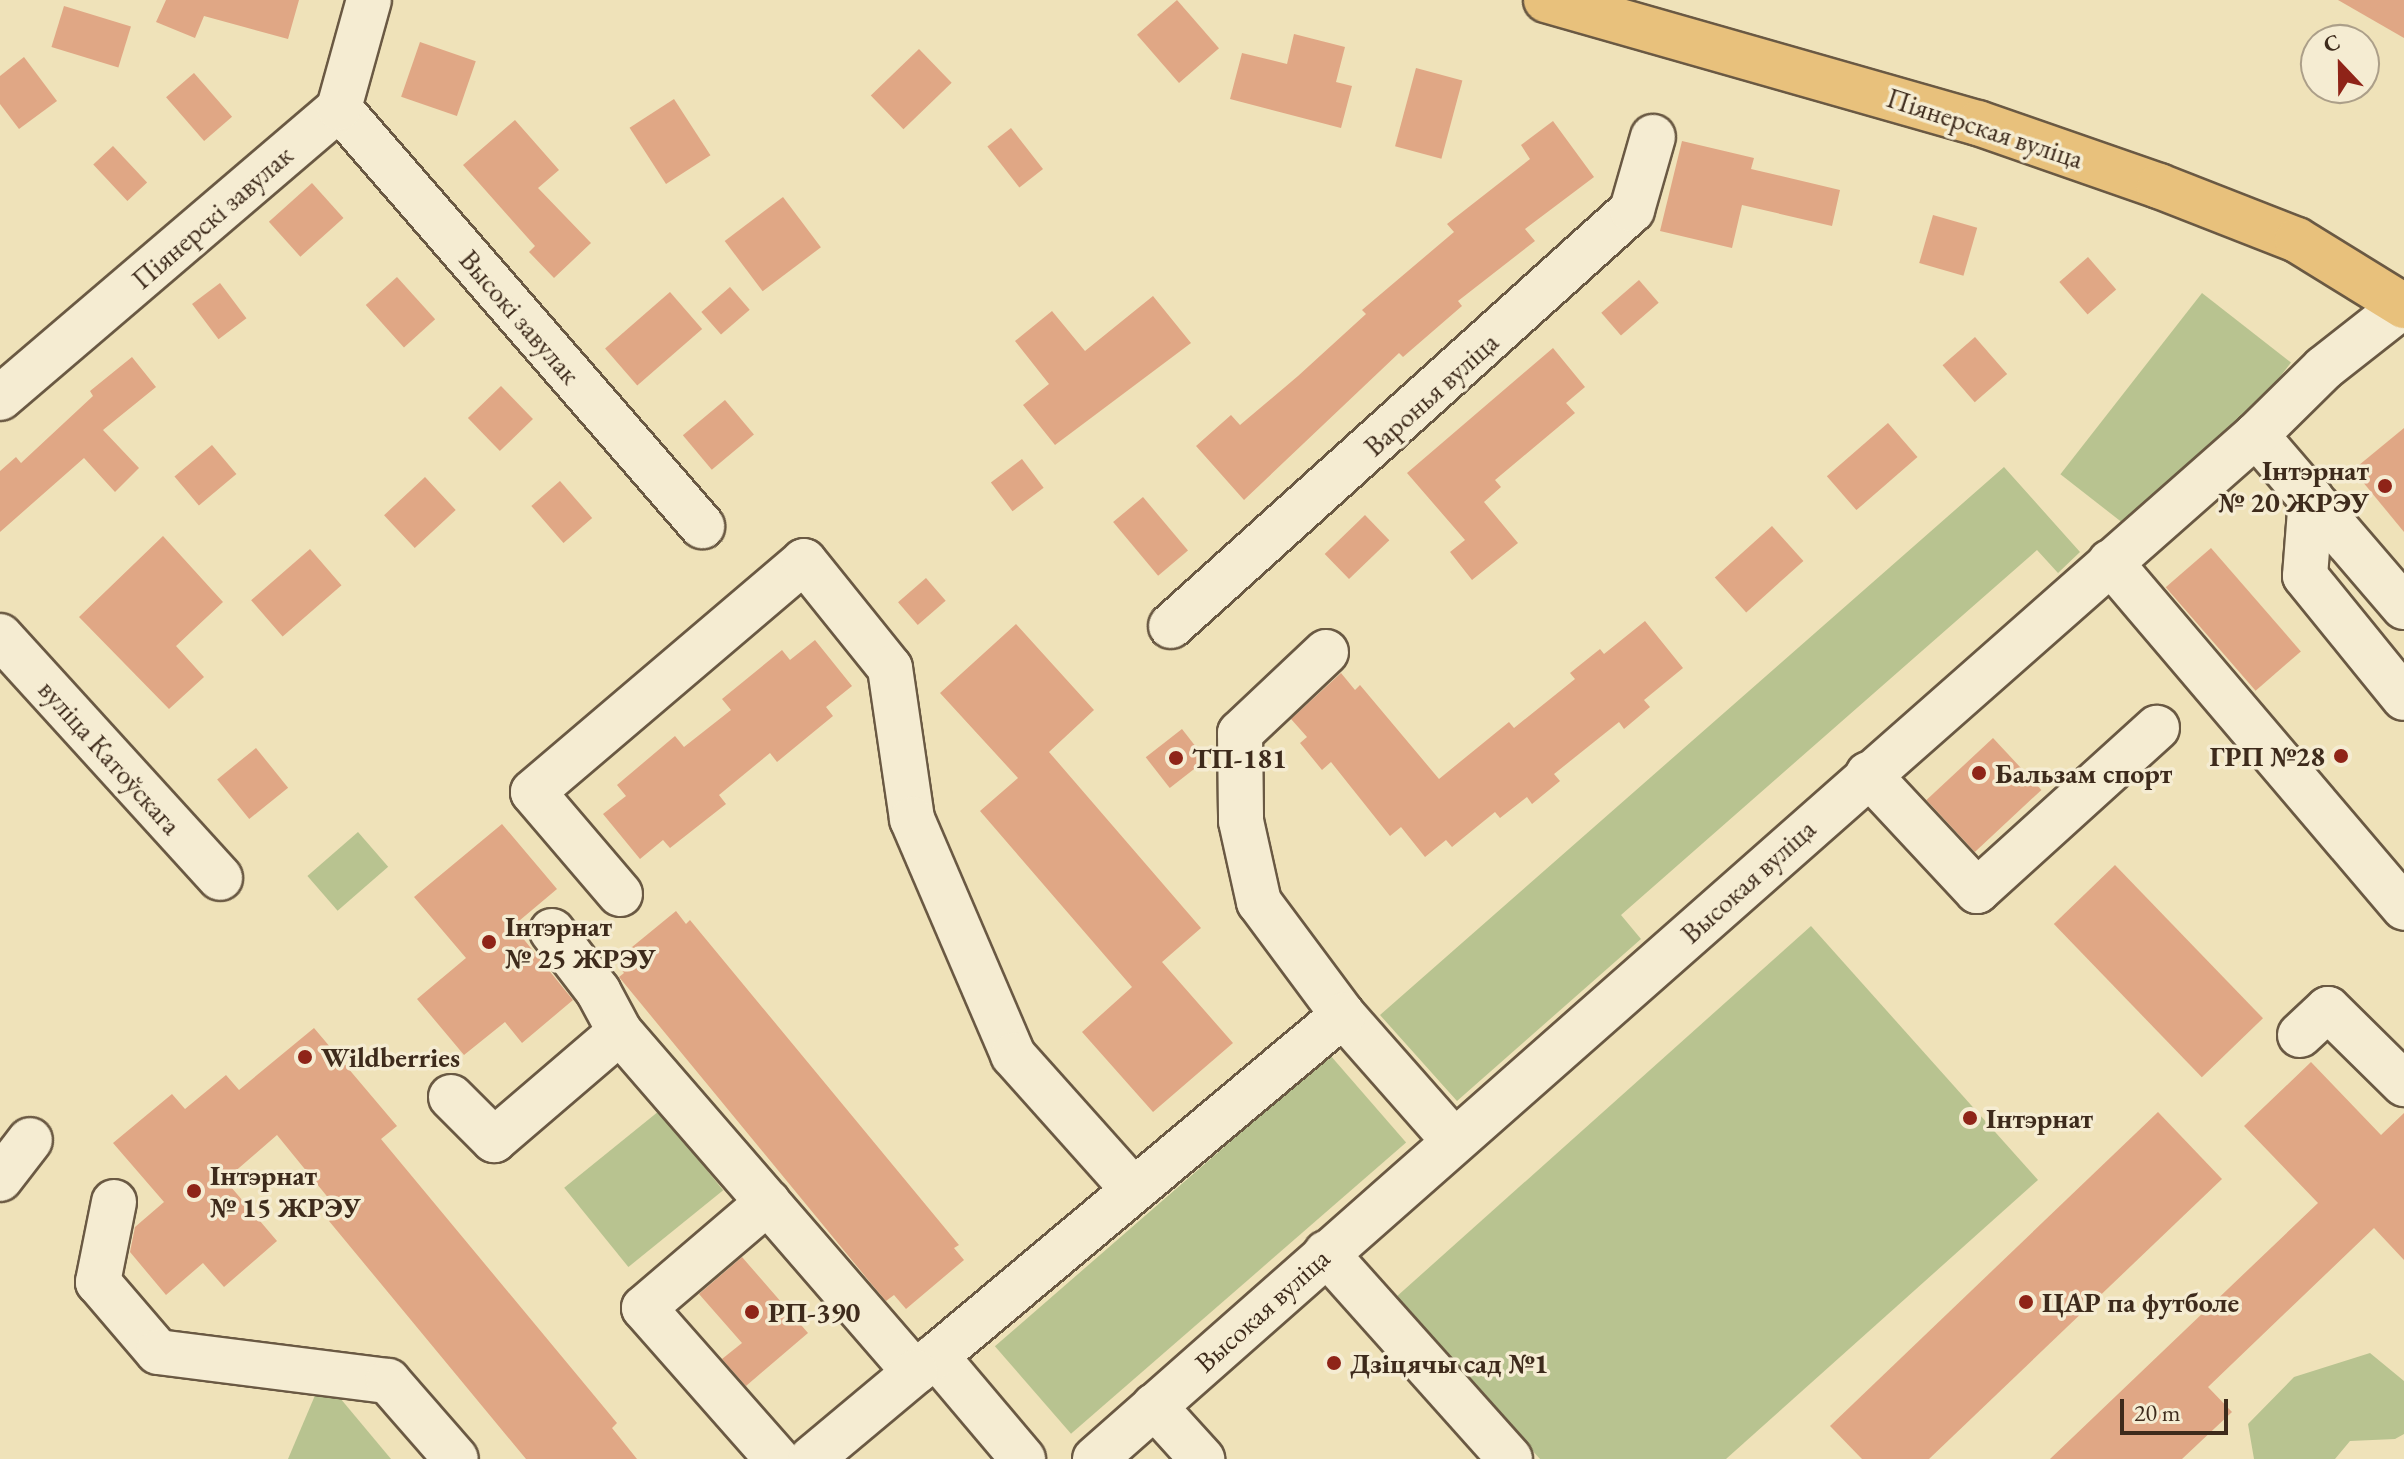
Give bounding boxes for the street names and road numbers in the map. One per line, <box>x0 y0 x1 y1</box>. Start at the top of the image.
street label: Піянерская вуліца <box>1882 80 2088 176</box>
street label: Піянерскі завулак <box>125 138 299 296</box>
street label: Высокі завулак <box>453 243 587 391</box>
street label: Варонья вуліца <box>1357 325 1505 463</box>
street label: вуліца Катоўскага <box>32 673 188 841</box>
street label: Высокая вуліца <box>1674 812 1822 950</box>
street label: Высокая вуліца <box>1188 1241 1336 1379</box>

